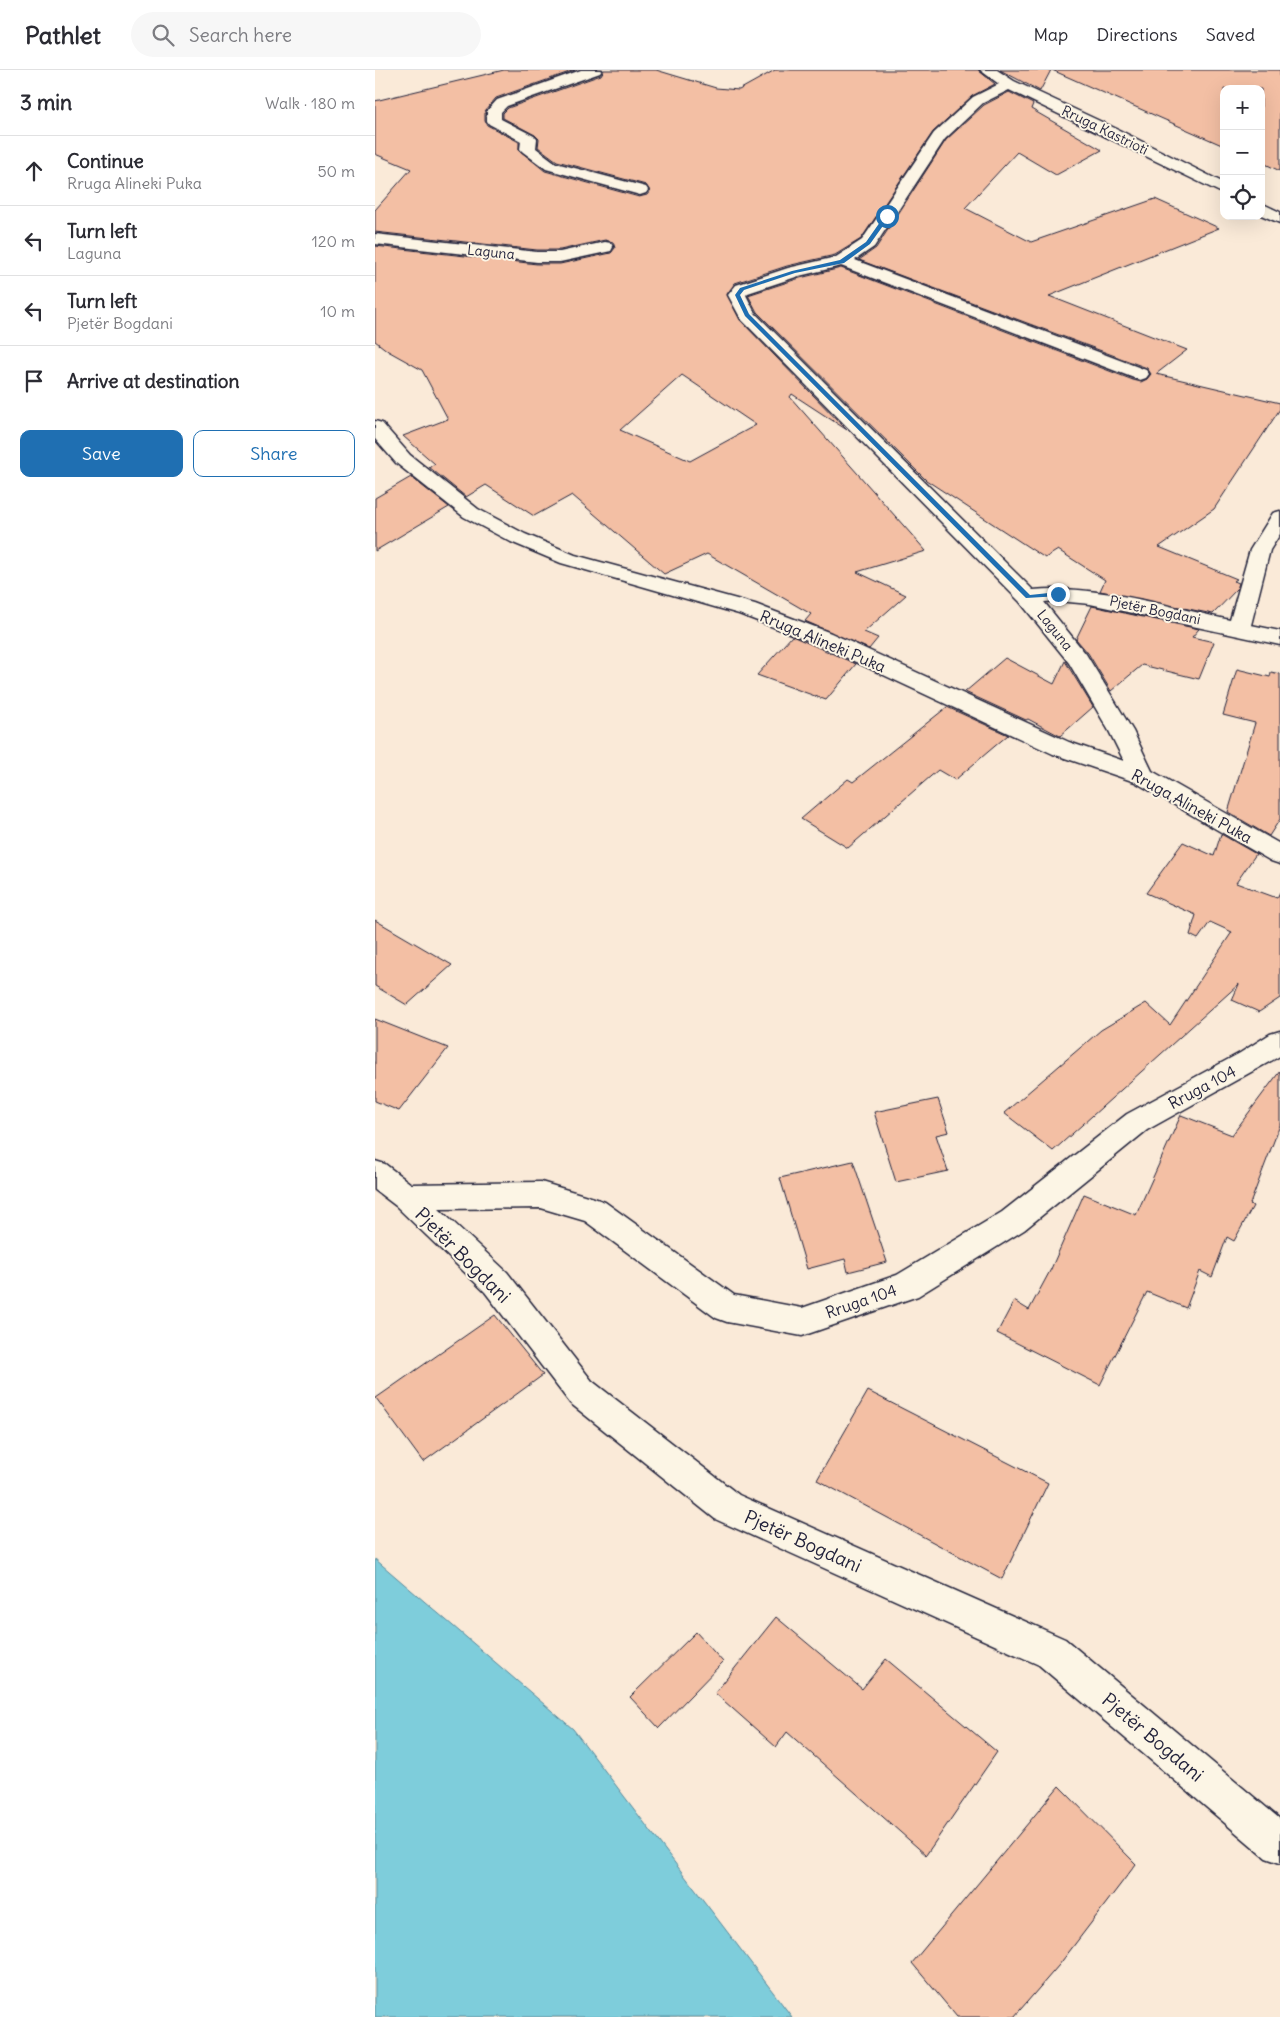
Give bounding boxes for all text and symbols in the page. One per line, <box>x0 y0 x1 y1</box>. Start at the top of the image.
search box <box>131 12 481 57</box>
text: Pathlet <box>25 20 101 50</box>
icon: search <box>149 21 177 49</box>
text: Search here <box>189 23 292 47</box>
text: Map <box>1033 23 1068 46</box>
text: Directions <box>1096 23 1178 46</box>
text: Saved <box>1206 23 1255 46</box>
map controls <box>1220 85 1265 220</box>
button: + <box>1220 85 1265 130</box>
text: 3 min <box>20 89 72 116</box>
text: Walk · 180 m <box>265 93 355 113</box>
street label: Rruga Kastrioti <box>1059 101 1151 159</box>
button: − <box>1220 130 1265 175</box>
text: Continue <box>67 149 144 173</box>
icon: ahead <box>20 157 48 185</box>
text: 50 m <box>317 161 355 181</box>
text: Rruga Alineki Puka <box>67 173 202 193</box>
button: locate <box>1220 175 1265 220</box>
route start <box>876 205 899 228</box>
text: Turn left <box>67 219 137 243</box>
icon: left <box>20 227 48 255</box>
text: 120 m <box>312 231 355 251</box>
street label: Laguna <box>466 241 516 263</box>
text: Laguna <box>67 243 121 263</box>
text: Turn left <box>67 289 137 313</box>
icon: left <box>20 297 48 325</box>
text: 10 m <box>320 301 355 321</box>
text: Pjetër Bogdani <box>67 313 173 333</box>
icon: arrive <box>20 367 48 395</box>
text: Arrive at destination <box>67 369 240 393</box>
button: Save <box>20 430 183 477</box>
button: Share <box>193 430 355 477</box>
route end <box>1047 583 1070 606</box>
street label: Pjetër Bogdani <box>1108 592 1202 628</box>
street label: Rruga Alineki Puka <box>757 605 889 677</box>
street label: Laguna <box>1033 606 1077 654</box>
street label: Rruga Alineki Puka <box>1128 765 1256 847</box>
street label: Rruga 104 <box>1165 1061 1239 1113</box>
street label: Pjetër Bogdani <box>410 1202 516 1308</box>
street label: Rruga 104 <box>823 1280 899 1322</box>
street label: Pjetër Bogdani <box>741 1504 865 1578</box>
street label: Pjetër Bogdani <box>1097 1687 1209 1787</box>

